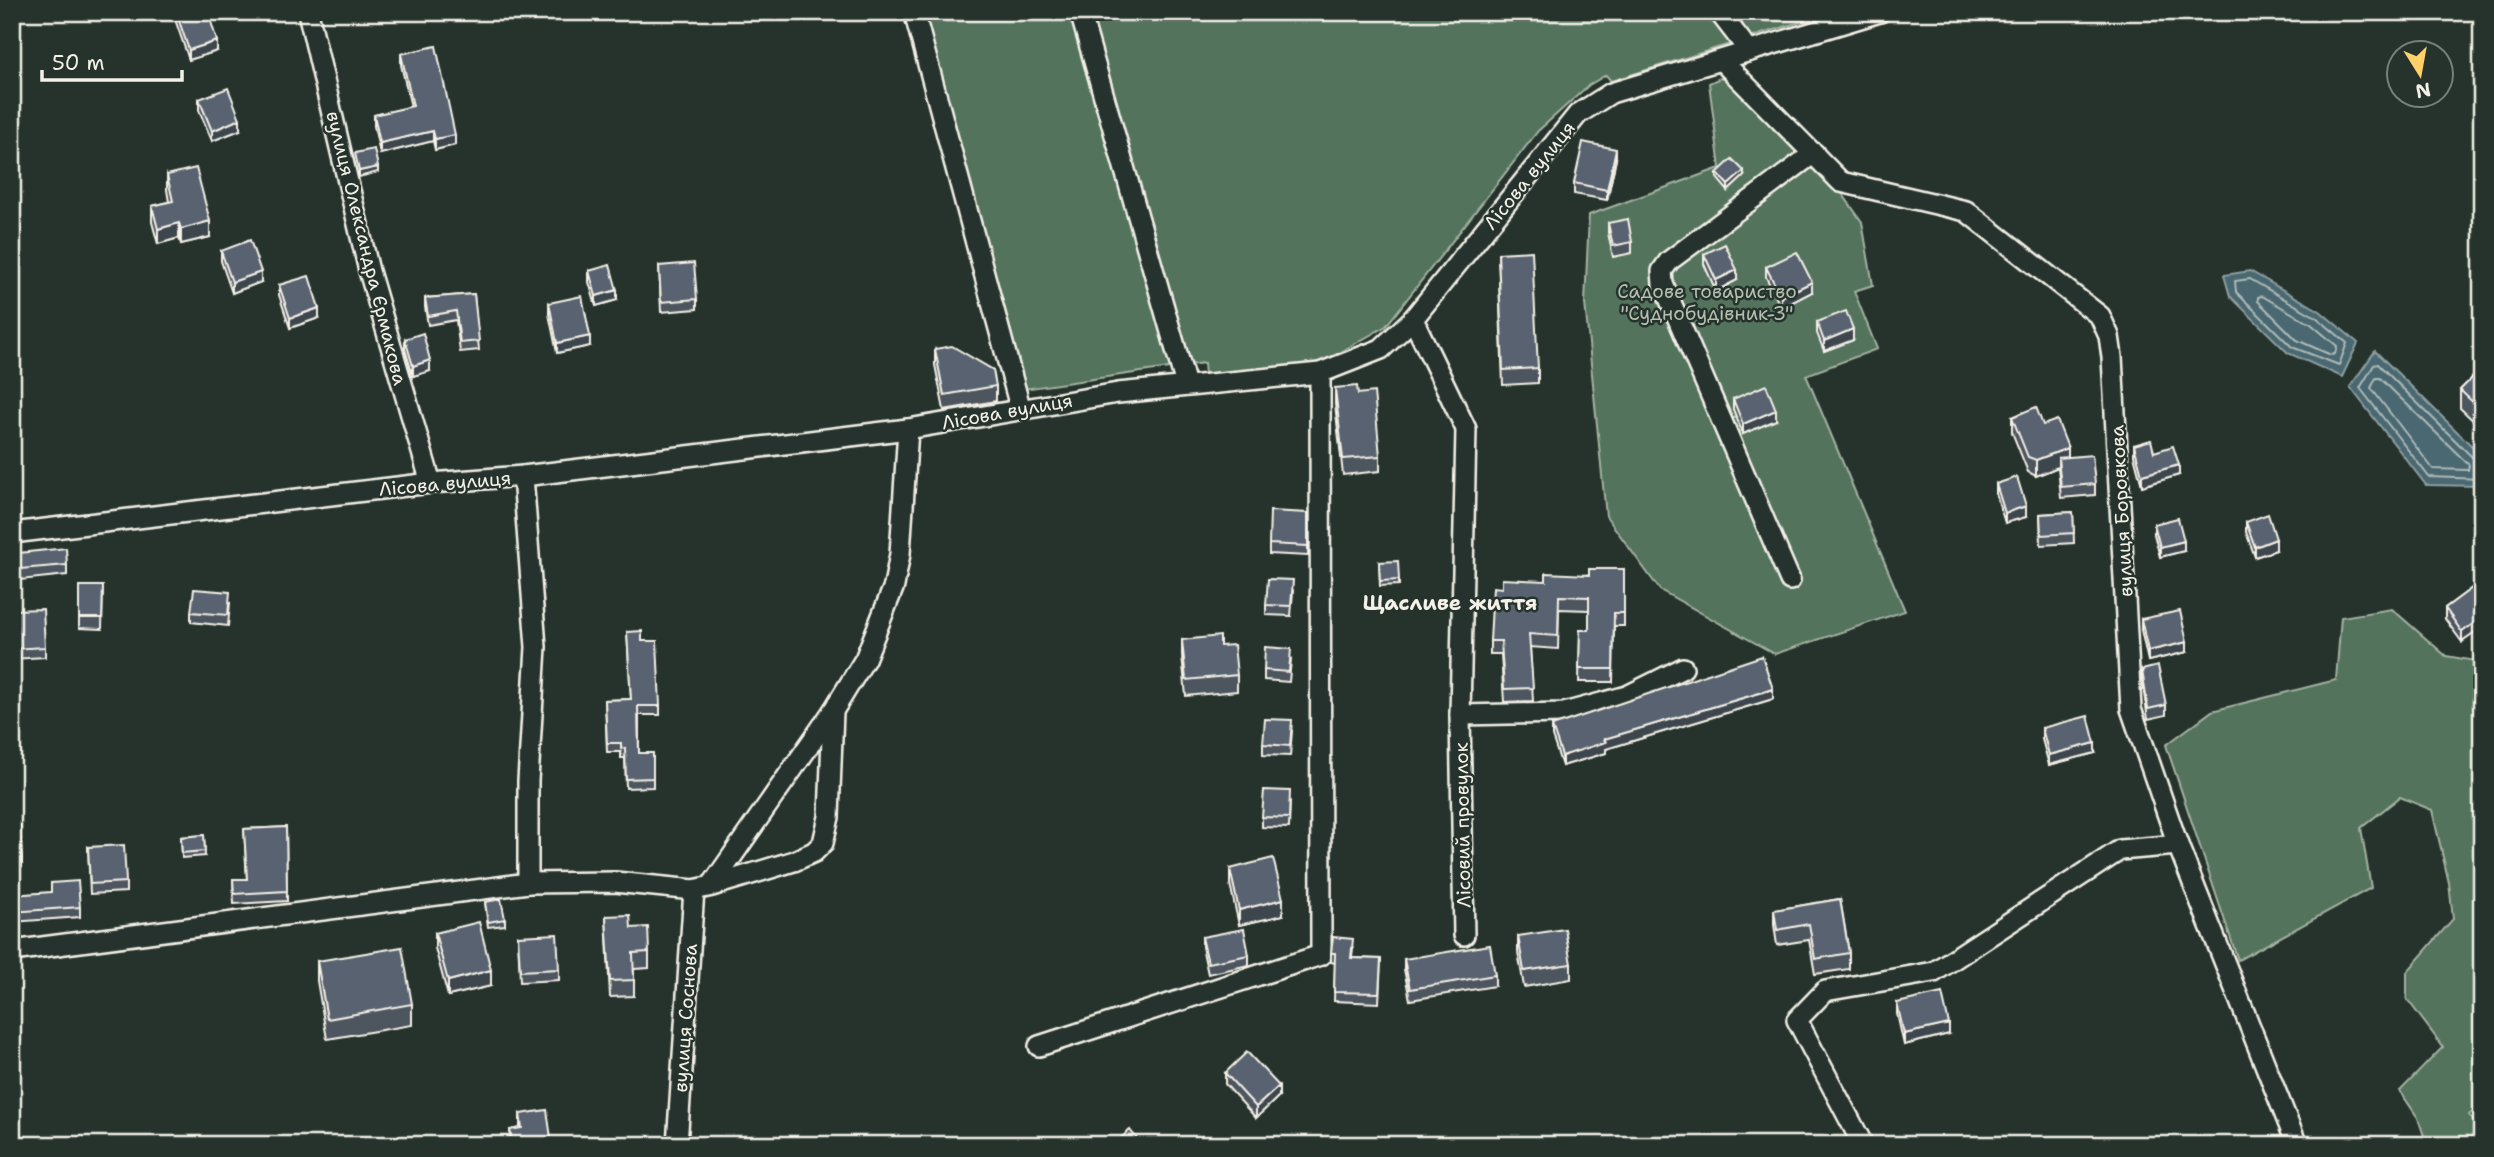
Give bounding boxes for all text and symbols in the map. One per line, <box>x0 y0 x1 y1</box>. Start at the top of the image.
scale bar <box>42 38 182 82</box>
north arrow <box>2386 38 2456 108</box>
text: 50 m <box>52 49 105 77</box>
text: N <box>2413 76 2433 104</box>
street label: вулиця Олександра Єрмакова <box>320 108 413 388</box>
street label: Лісова вулиця <box>1478 116 1581 235</box>
park label: Садове товариство "Суднобудівник-3" <box>1617 279 1797 326</box>
street label: Лісова вулиця <box>940 388 1075 435</box>
street label: вулиця Боровкова <box>2105 424 2138 598</box>
street label: Лісова вулиця <box>378 465 512 502</box>
district label: Щасливе життя <box>1363 589 1537 617</box>
street label: Лісовий провулок <box>1449 742 1476 908</box>
street label: вулиця Соснова <box>668 943 703 1093</box>

